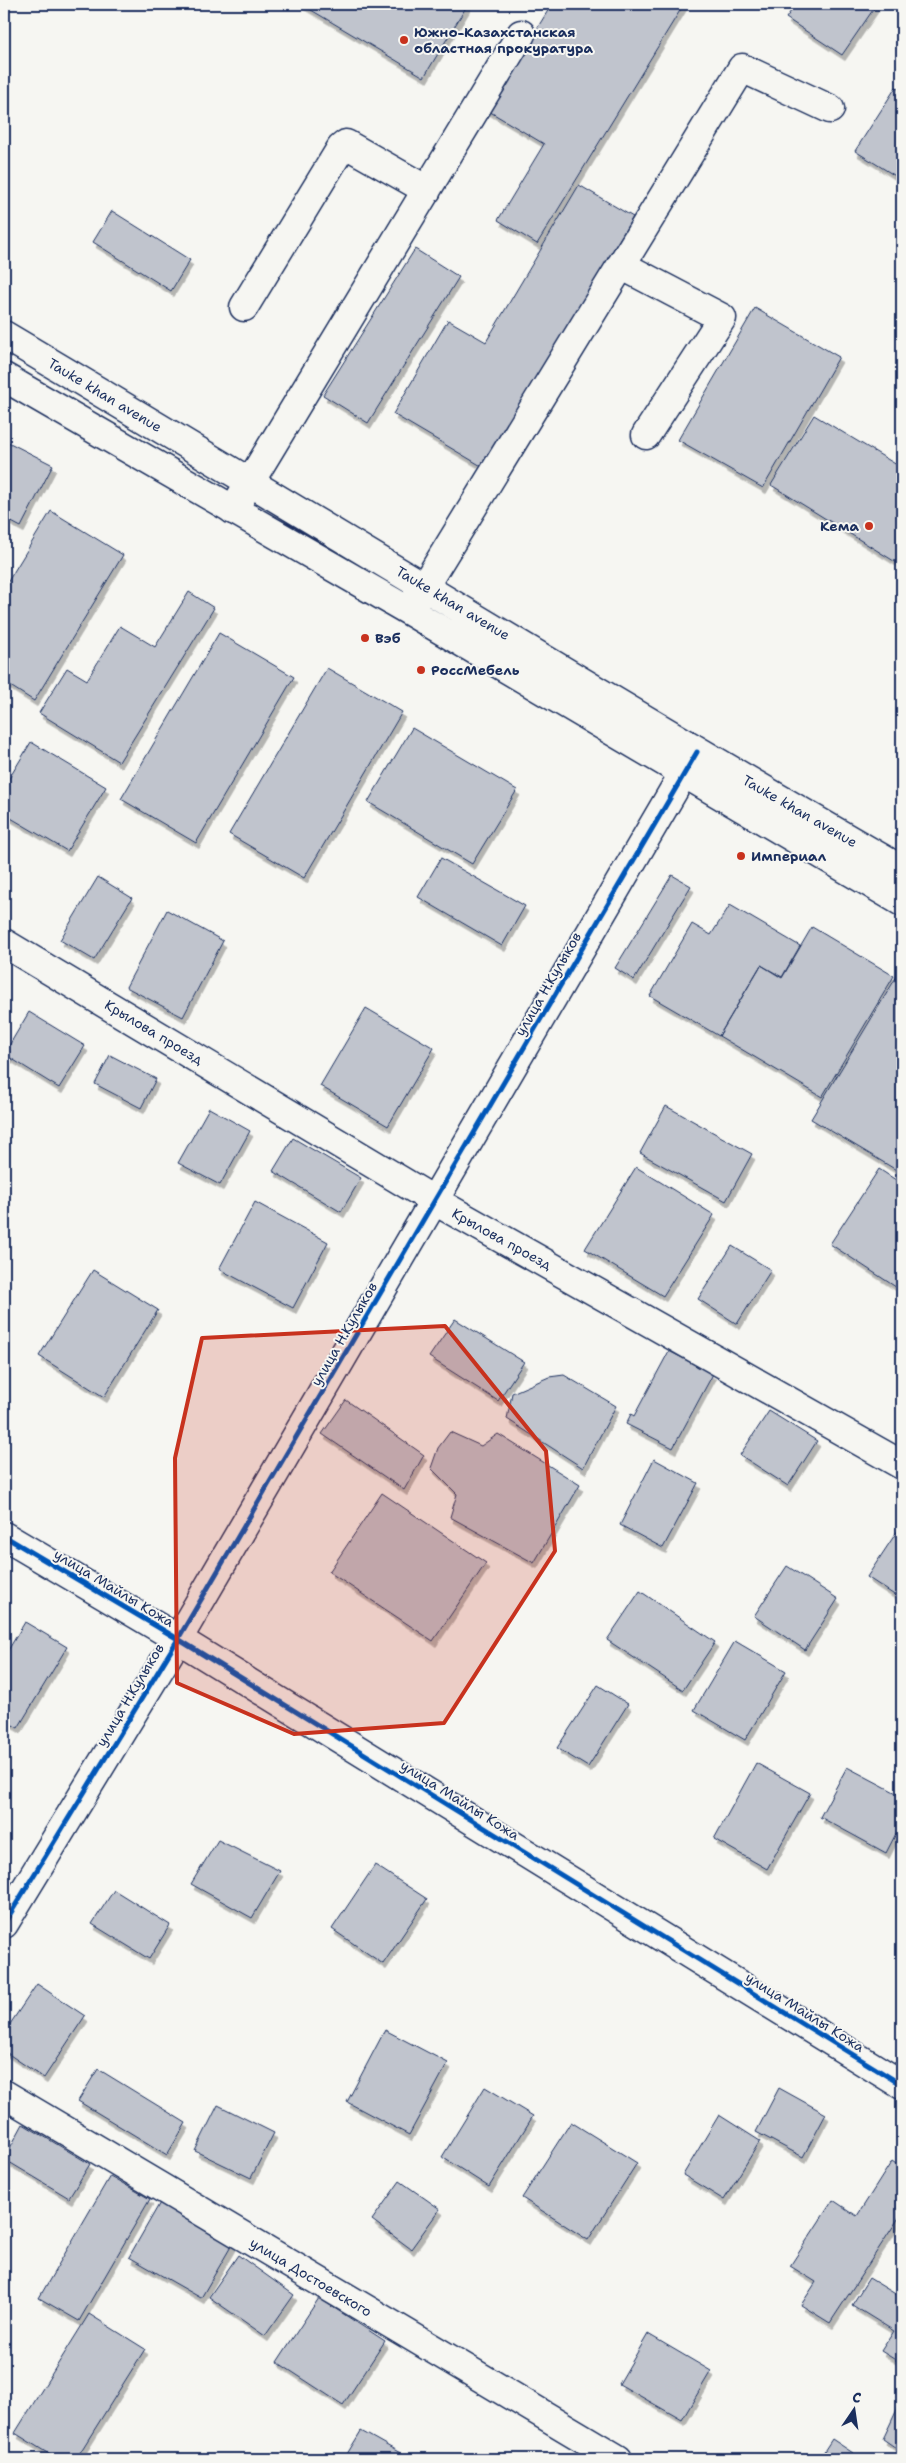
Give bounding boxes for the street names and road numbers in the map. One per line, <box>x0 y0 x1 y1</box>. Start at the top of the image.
street label: Tauke khan avenue <box>45 354 165 436</box>
street label: Tauke khan avenue <box>393 562 513 644</box>
street label: Tauke khan avenue <box>739 771 861 851</box>
street label: улица Н.Кулыков <box>511 929 585 1039</box>
street label: Крылова проезд <box>102 996 207 1069</box>
street label: Крылова проезд <box>449 1204 555 1274</box>
street label: улица Н.Кулыков <box>307 1279 381 1389</box>
street label: улица Майлы Кожа <box>51 1545 178 1631</box>
street label: улица Н.Кулыков <box>92 1640 168 1750</box>
street label: улица Майлы Кожа <box>397 1756 523 1844</box>
street label: улица Майлы Кожа <box>742 1968 868 2056</box>
street label: улица Достоевского <box>247 2233 375 2321</box>

